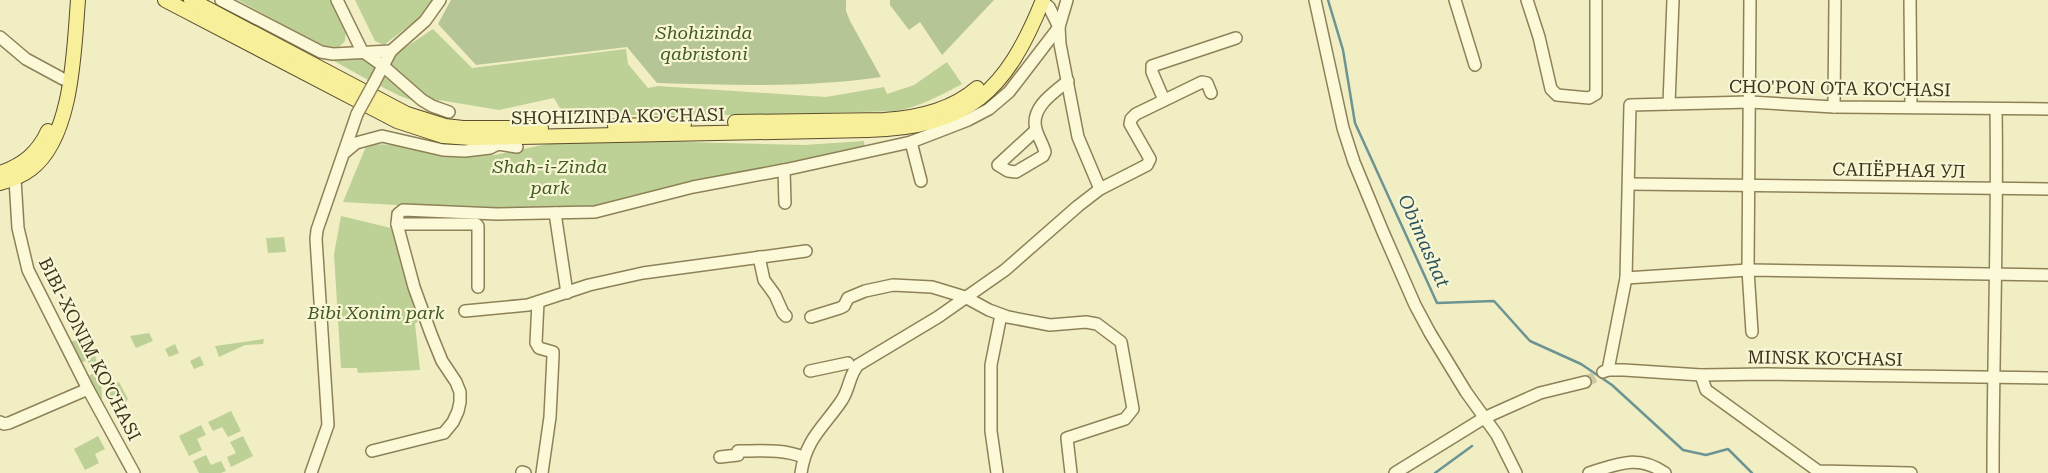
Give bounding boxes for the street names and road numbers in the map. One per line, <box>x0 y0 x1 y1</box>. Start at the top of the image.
street label: CHO'PON OTA KO'CHASI <box>1729 76 1951 100</box>
street label: SHOHIZINDA KO'CHASI <box>511 104 725 128</box>
street label: САПЁРНАЯ УЛ <box>1832 158 1966 182</box>
street label: BIBI-XONIM KO'CHASI <box>35 254 145 444</box>
street label: MINSK KO'CHASI <box>1747 346 1903 370</box>

